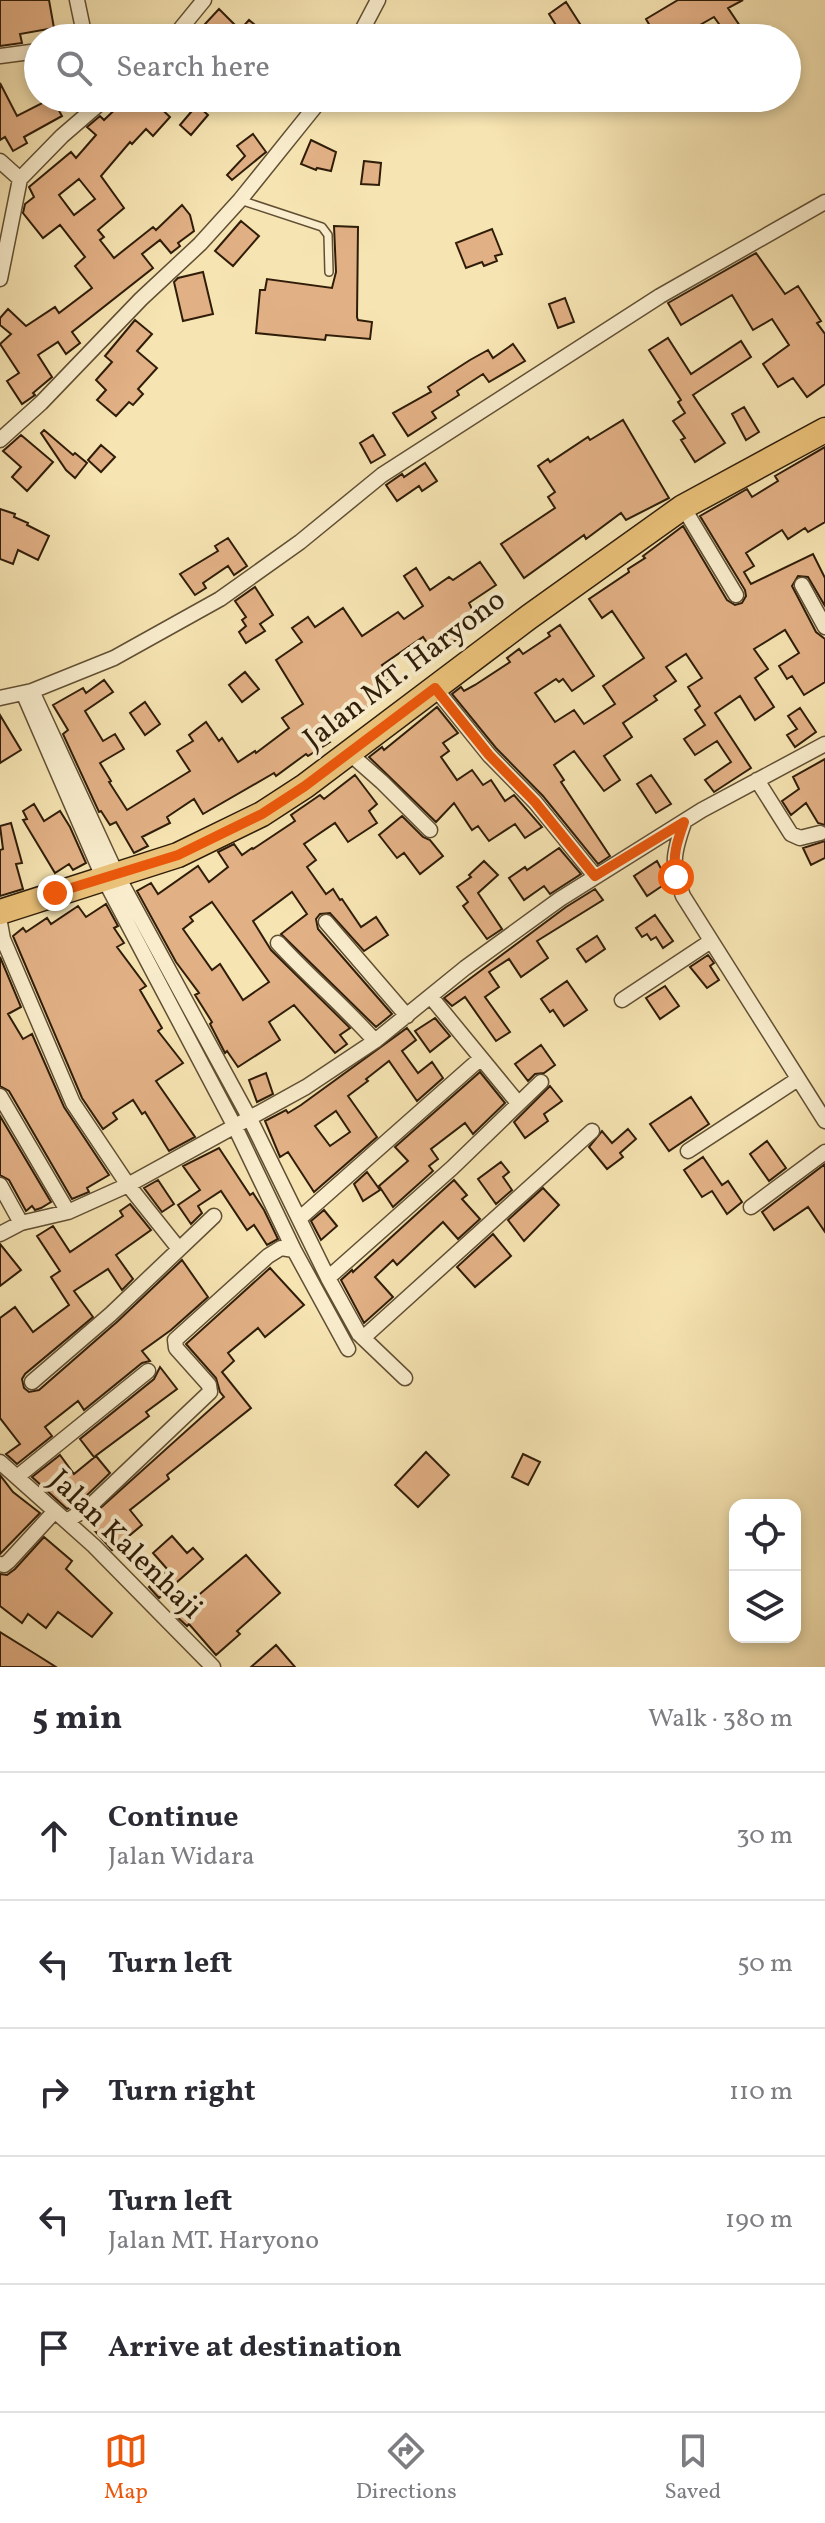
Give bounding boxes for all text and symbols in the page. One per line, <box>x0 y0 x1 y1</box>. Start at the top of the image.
search box <box>24 24 801 112</box>
icon: search <box>52 46 96 90</box>
text: Search here <box>116 47 270 89</box>
street label: Jalan MT. Haryono <box>295 580 515 760</box>
route start <box>658 859 694 895</box>
route end <box>37 875 73 911</box>
street label: Jalan Kalenhaji <box>39 1461 211 1629</box>
map controls <box>729 1499 801 1643</box>
button: locate <box>729 1499 801 1571</box>
button: layers <box>729 1571 801 1643</box>
text: 5 min <box>32 1696 122 1743</box>
text: Walk · 380 m <box>648 1701 793 1737</box>
text: Continue <box>108 1797 239 1839</box>
icon: ahead <box>32 1814 76 1858</box>
text: 30 m <box>736 1818 793 1854</box>
text: Jalan Widara <box>108 1839 255 1875</box>
icon: left <box>32 1942 76 1986</box>
text: Turn left <box>108 1943 232 1985</box>
text: 50 m <box>737 1946 793 1982</box>
icon: right <box>32 2070 76 2114</box>
text: Turn right <box>108 2071 256 2113</box>
text: 110 m <box>729 2074 793 2110</box>
text: Turn left <box>108 2181 232 2223</box>
icon: left <box>32 2198 76 2242</box>
text: 190 m <box>725 2202 793 2238</box>
text: Jalan MT. Haryono <box>108 2223 319 2259</box>
icon: arrive <box>32 2326 76 2370</box>
text: Arrive at destination <box>108 2327 402 2369</box>
tab: Map <box>104 2429 148 2508</box>
tab: Directions <box>356 2429 457 2508</box>
tab: Saved <box>664 2429 721 2508</box>

